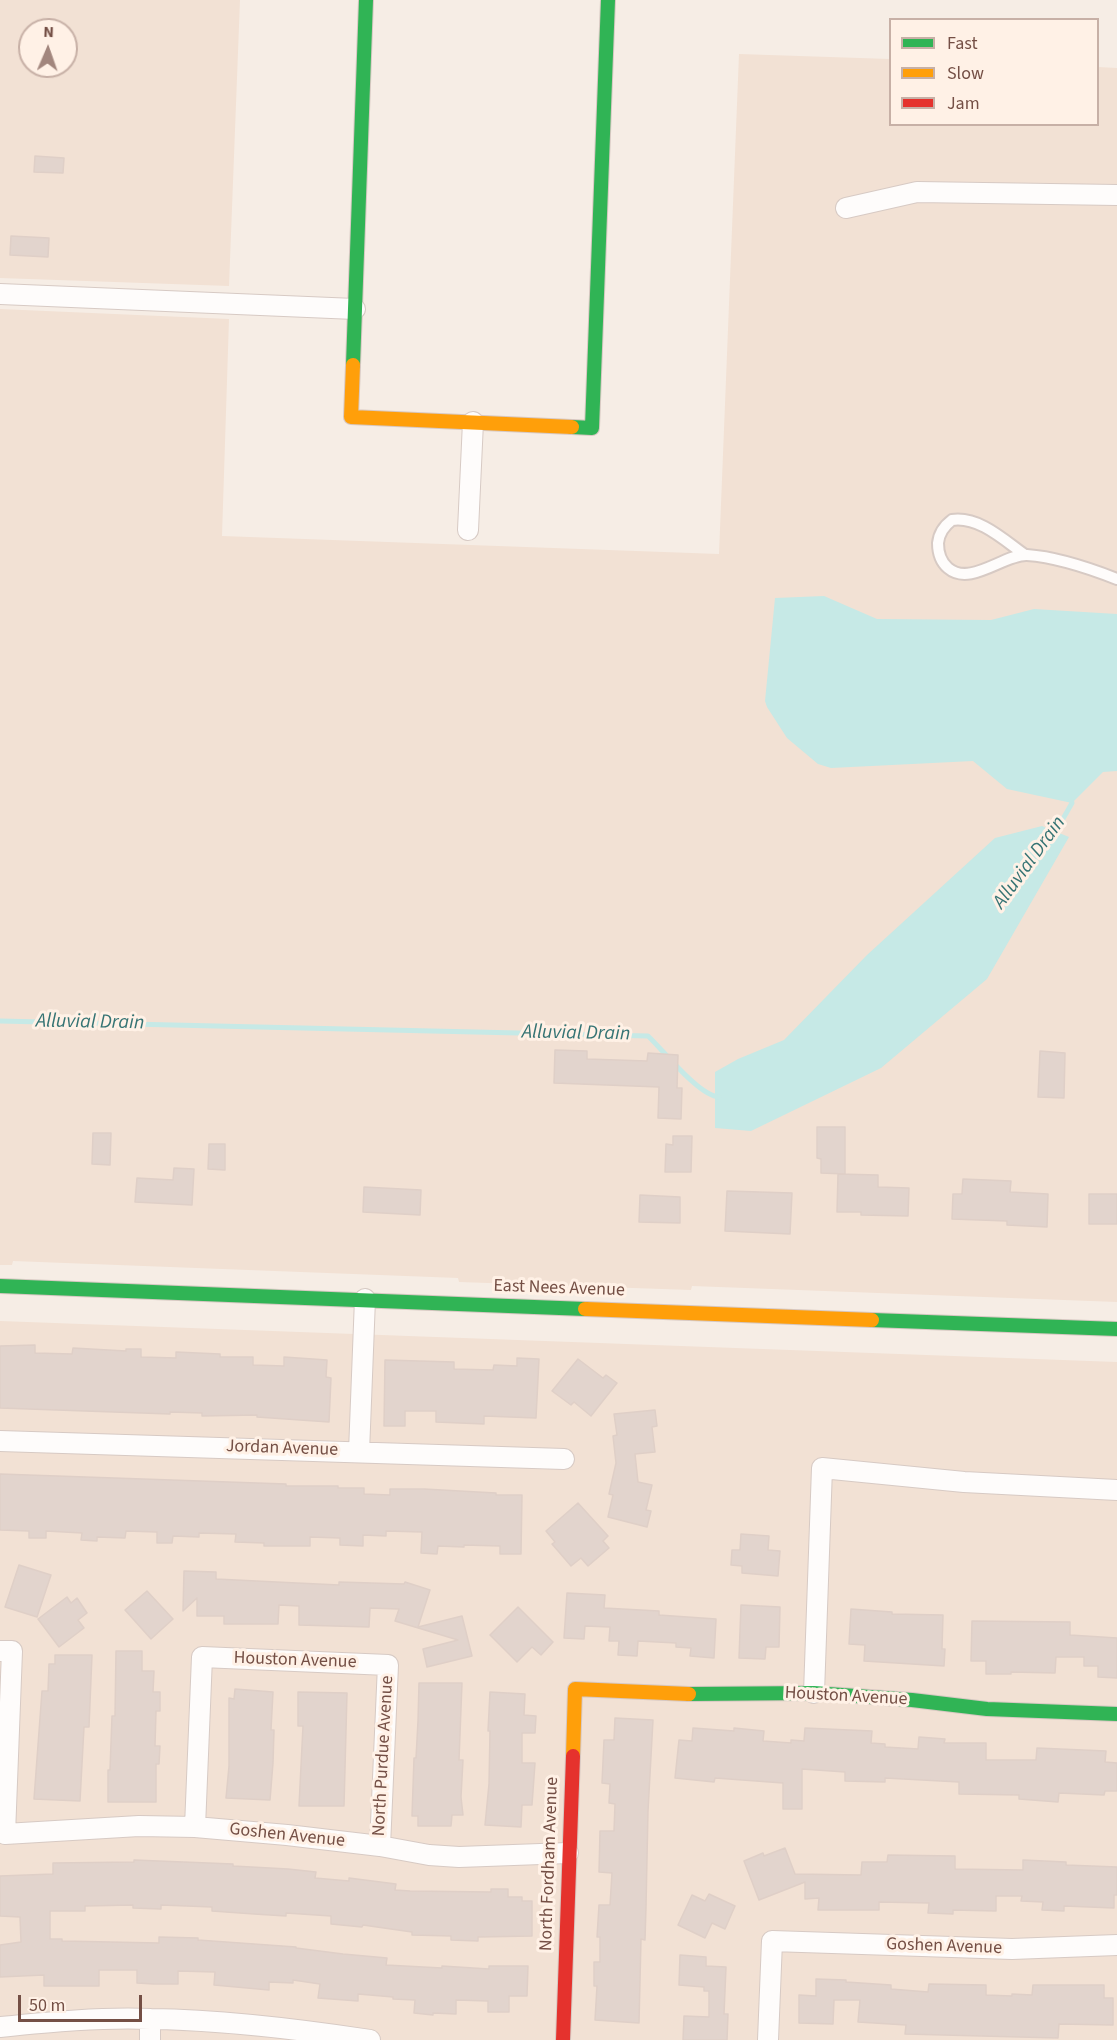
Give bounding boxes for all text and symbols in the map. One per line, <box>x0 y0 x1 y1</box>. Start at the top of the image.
north arrow <box>18 18 78 78</box>
legend <box>889 18 1099 126</box>
text: N <box>43 21 54 43</box>
text: Fast <box>947 31 978 56</box>
text: Slow <box>947 61 984 86</box>
text: Jam <box>947 91 980 116</box>
water label: Alluvial Drain <box>988 812 1072 914</box>
water label: Alluvial Drain <box>36 1010 144 1036</box>
water label: Alluvial Drain <box>522 1021 630 1047</box>
street label: East Nees Avenue <box>493 1276 625 1302</box>
street label: Jordan Avenue <box>225 1436 339 1462</box>
street label: Houston Avenue <box>233 1648 357 1674</box>
street label: North Purdue Avenue <box>369 1675 399 1837</box>
street label: Houston Avenue <box>784 1683 908 1711</box>
street label: North Fordham Avenue <box>536 1776 564 1952</box>
street label: Goshen Avenue <box>228 1819 346 1853</box>
street label: Goshen Avenue <box>886 1934 1002 1960</box>
scale bar <box>21 1983 146 2021</box>
text: 50 m <box>29 1993 65 2018</box>

